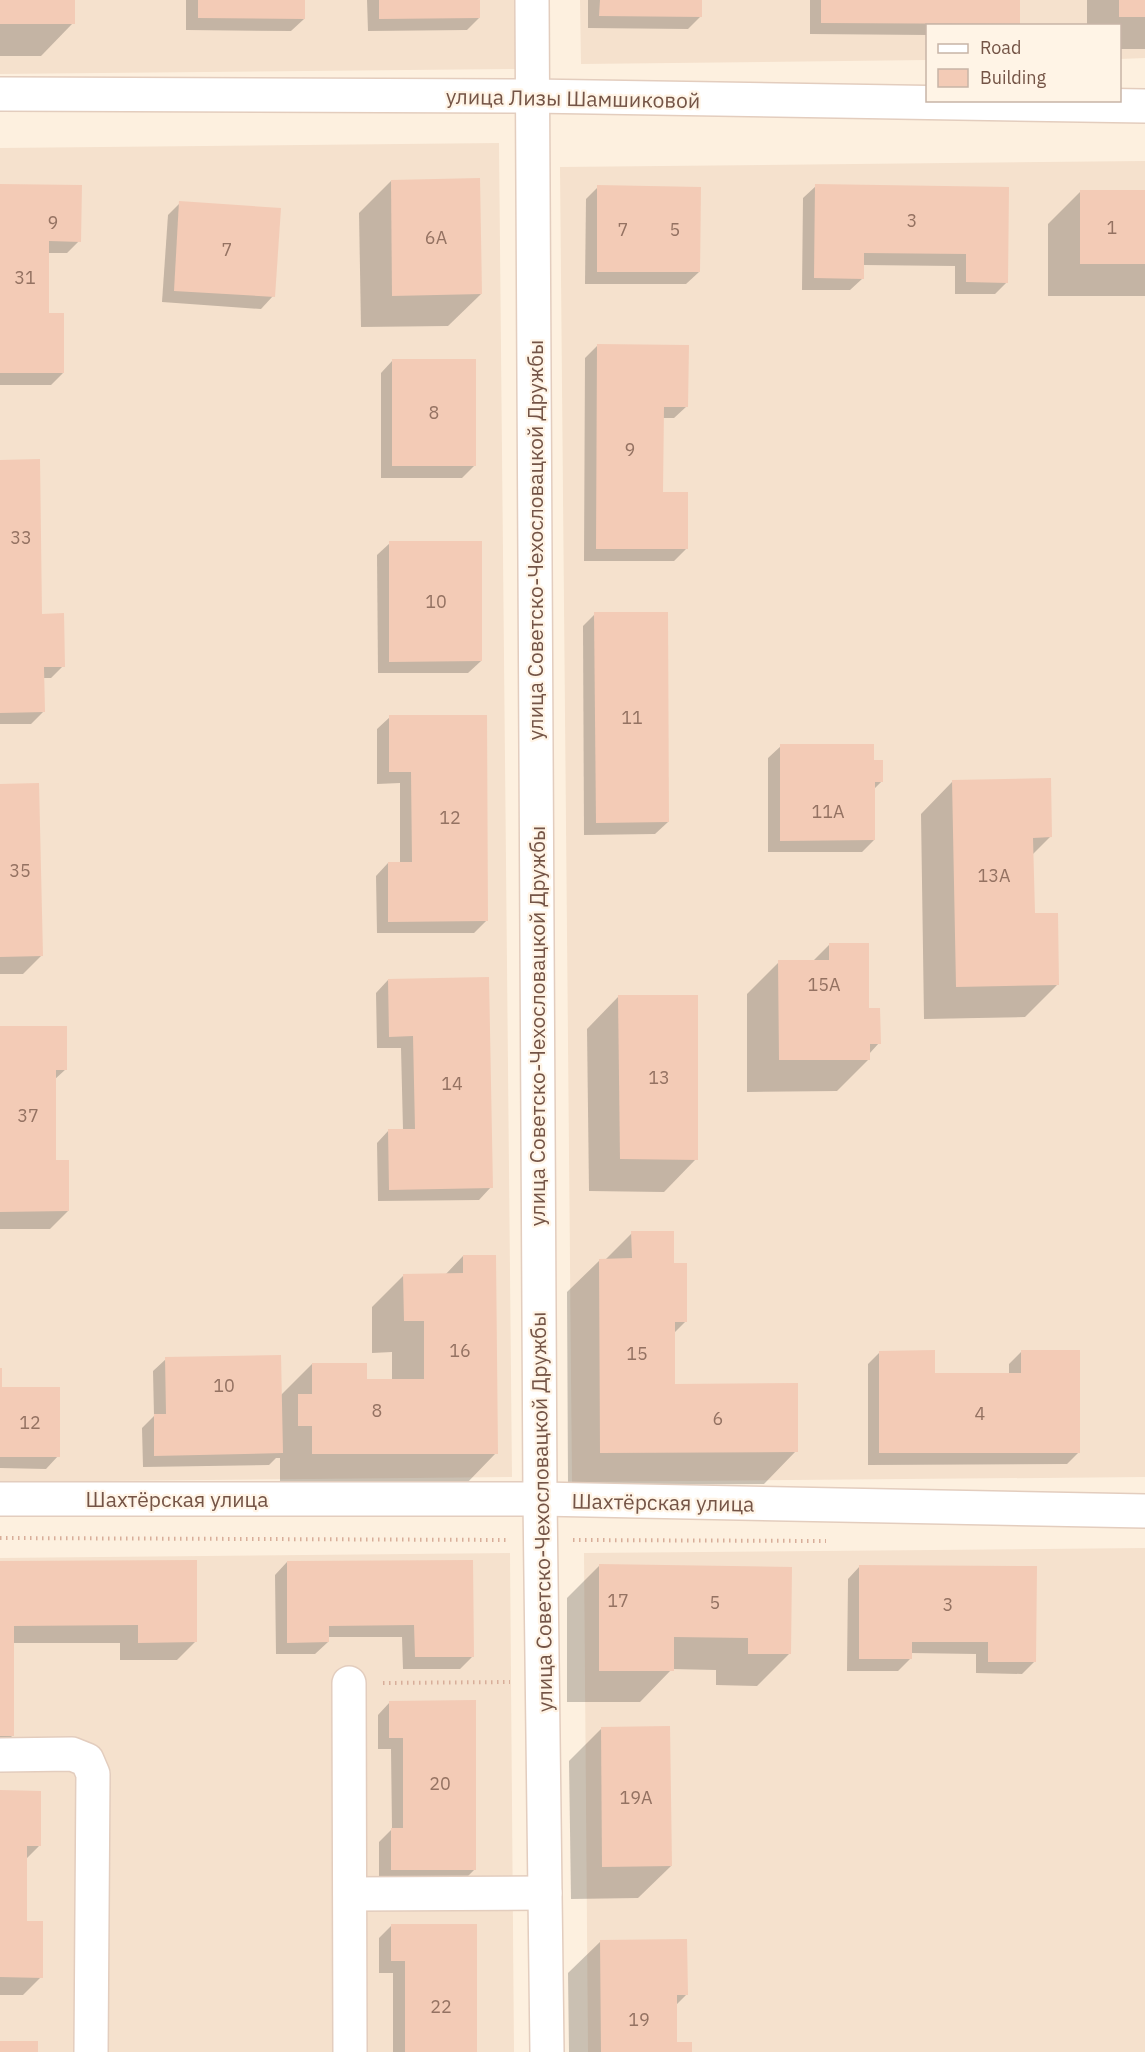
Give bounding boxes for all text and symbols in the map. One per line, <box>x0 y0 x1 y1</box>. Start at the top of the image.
legend <box>926 24 1121 102</box>
text: Road <box>980 36 1021 59</box>
text: Building <box>980 66 1047 89</box>
street label: улица Лизы Шамшиковой <box>446 82 700 114</box>
house number: 3 <box>907 209 917 232</box>
house number: 9 <box>48 211 58 234</box>
house number: 1 <box>1107 216 1117 239</box>
house number: 7 <box>618 218 628 241</box>
house number: 5 <box>670 218 680 241</box>
house number: 6А <box>425 226 448 249</box>
house number: 7 <box>222 238 232 261</box>
house number: 31 <box>14 266 36 289</box>
street label: улица Советско-Чехословацкой Дружбы <box>521 340 549 740</box>
house number: 8 <box>429 401 439 424</box>
house number: 9 <box>625 438 635 461</box>
house number: 33 <box>10 526 32 549</box>
house number: 10 <box>425 590 447 613</box>
house number: 11 <box>621 706 643 729</box>
house number: 11А <box>811 800 845 823</box>
house number: 12 <box>439 806 461 829</box>
street label: улица Советско-Чехословацкой Дружбы <box>523 826 551 1226</box>
house number: 35 <box>9 859 31 882</box>
house number: 13А <box>977 864 1011 887</box>
house number: 15А <box>807 973 841 996</box>
house number: 13 <box>648 1066 670 1089</box>
house number: 14 <box>441 1072 463 1095</box>
house number: 37 <box>17 1104 39 1127</box>
street label: улица Советско-Чехословацкой Дружбы <box>524 1312 558 1712</box>
house number: 16 <box>449 1339 471 1362</box>
house number: 15 <box>626 1342 648 1365</box>
house number: 10 <box>213 1374 235 1397</box>
house number: 8 <box>372 1399 382 1422</box>
house number: 4 <box>975 1402 986 1425</box>
house number: 6 <box>713 1407 723 1430</box>
house number: 12 <box>19 1411 41 1434</box>
street label: Шахтёрская улица <box>86 1485 268 1513</box>
street label: Шахтёрская улица <box>571 1486 755 1518</box>
house number: 17 <box>607 1589 629 1612</box>
house number: 5 <box>710 1591 720 1614</box>
house number: 3 <box>943 1593 953 1616</box>
house number: 20 <box>429 1772 451 1795</box>
house number: 19А <box>619 1786 653 1809</box>
house number: 22 <box>430 1995 452 2018</box>
house number: 19 <box>628 2008 650 2031</box>

